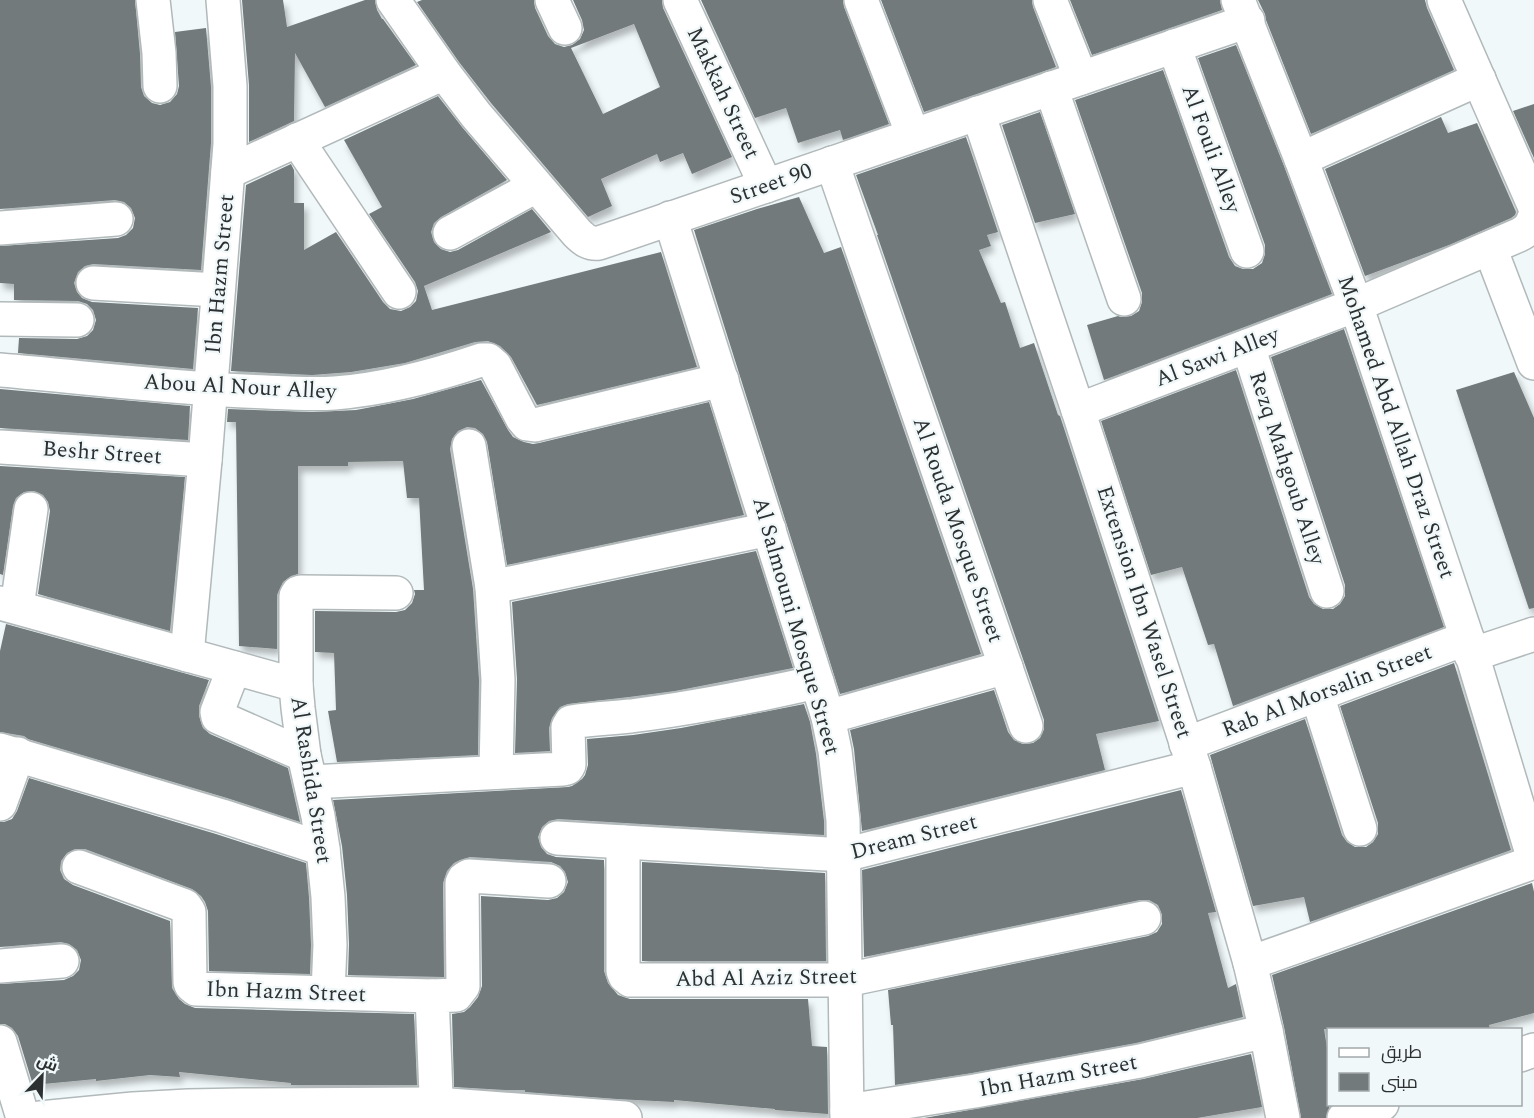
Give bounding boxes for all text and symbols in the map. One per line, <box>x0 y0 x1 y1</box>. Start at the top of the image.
street label: Makkah Street <box>678 21 768 165</box>
street label: Al Fouli Alley <box>1172 80 1250 219</box>
street label: Street 90 <box>725 155 817 213</box>
street label: Ibn Hazm Street <box>197 193 243 355</box>
street label: Mohamed Abd Allah Draz Street <box>1329 271 1464 583</box>
street label: Al Sawi Alley <box>1150 318 1285 396</box>
street label: Abou Al Nour Alley <box>143 365 339 409</box>
street label: Rezq Mahgoub Alley <box>1240 367 1334 571</box>
street label: Al Rouda Mosque Street <box>904 413 1012 647</box>
street label: Beshr Street <box>41 432 163 474</box>
street label: Extension Ibn Wasel Street <box>1088 481 1201 743</box>
street label: Al Salmouni Mosque Street <box>743 493 849 759</box>
street label: Rab Al Morsalin Street <box>1217 636 1437 746</box>
street label: Al Rashida Street <box>281 694 341 866</box>
street label: Dream Street <box>847 805 981 869</box>
street label: Abd Al Aziz Street <box>675 960 857 996</box>
street label: Ibn Hazm Street <box>205 973 367 1011</box>
legend <box>1327 1028 1522 1106</box>
text: طريق <box>1381 1039 1422 1066</box>
north arrow <box>12 1046 72 1106</box>
street label: Ibn Hazm Street <box>976 1046 1140 1106</box>
text: ش <box>33 1048 62 1078</box>
text: مبنى <box>1381 1069 1418 1096</box>

